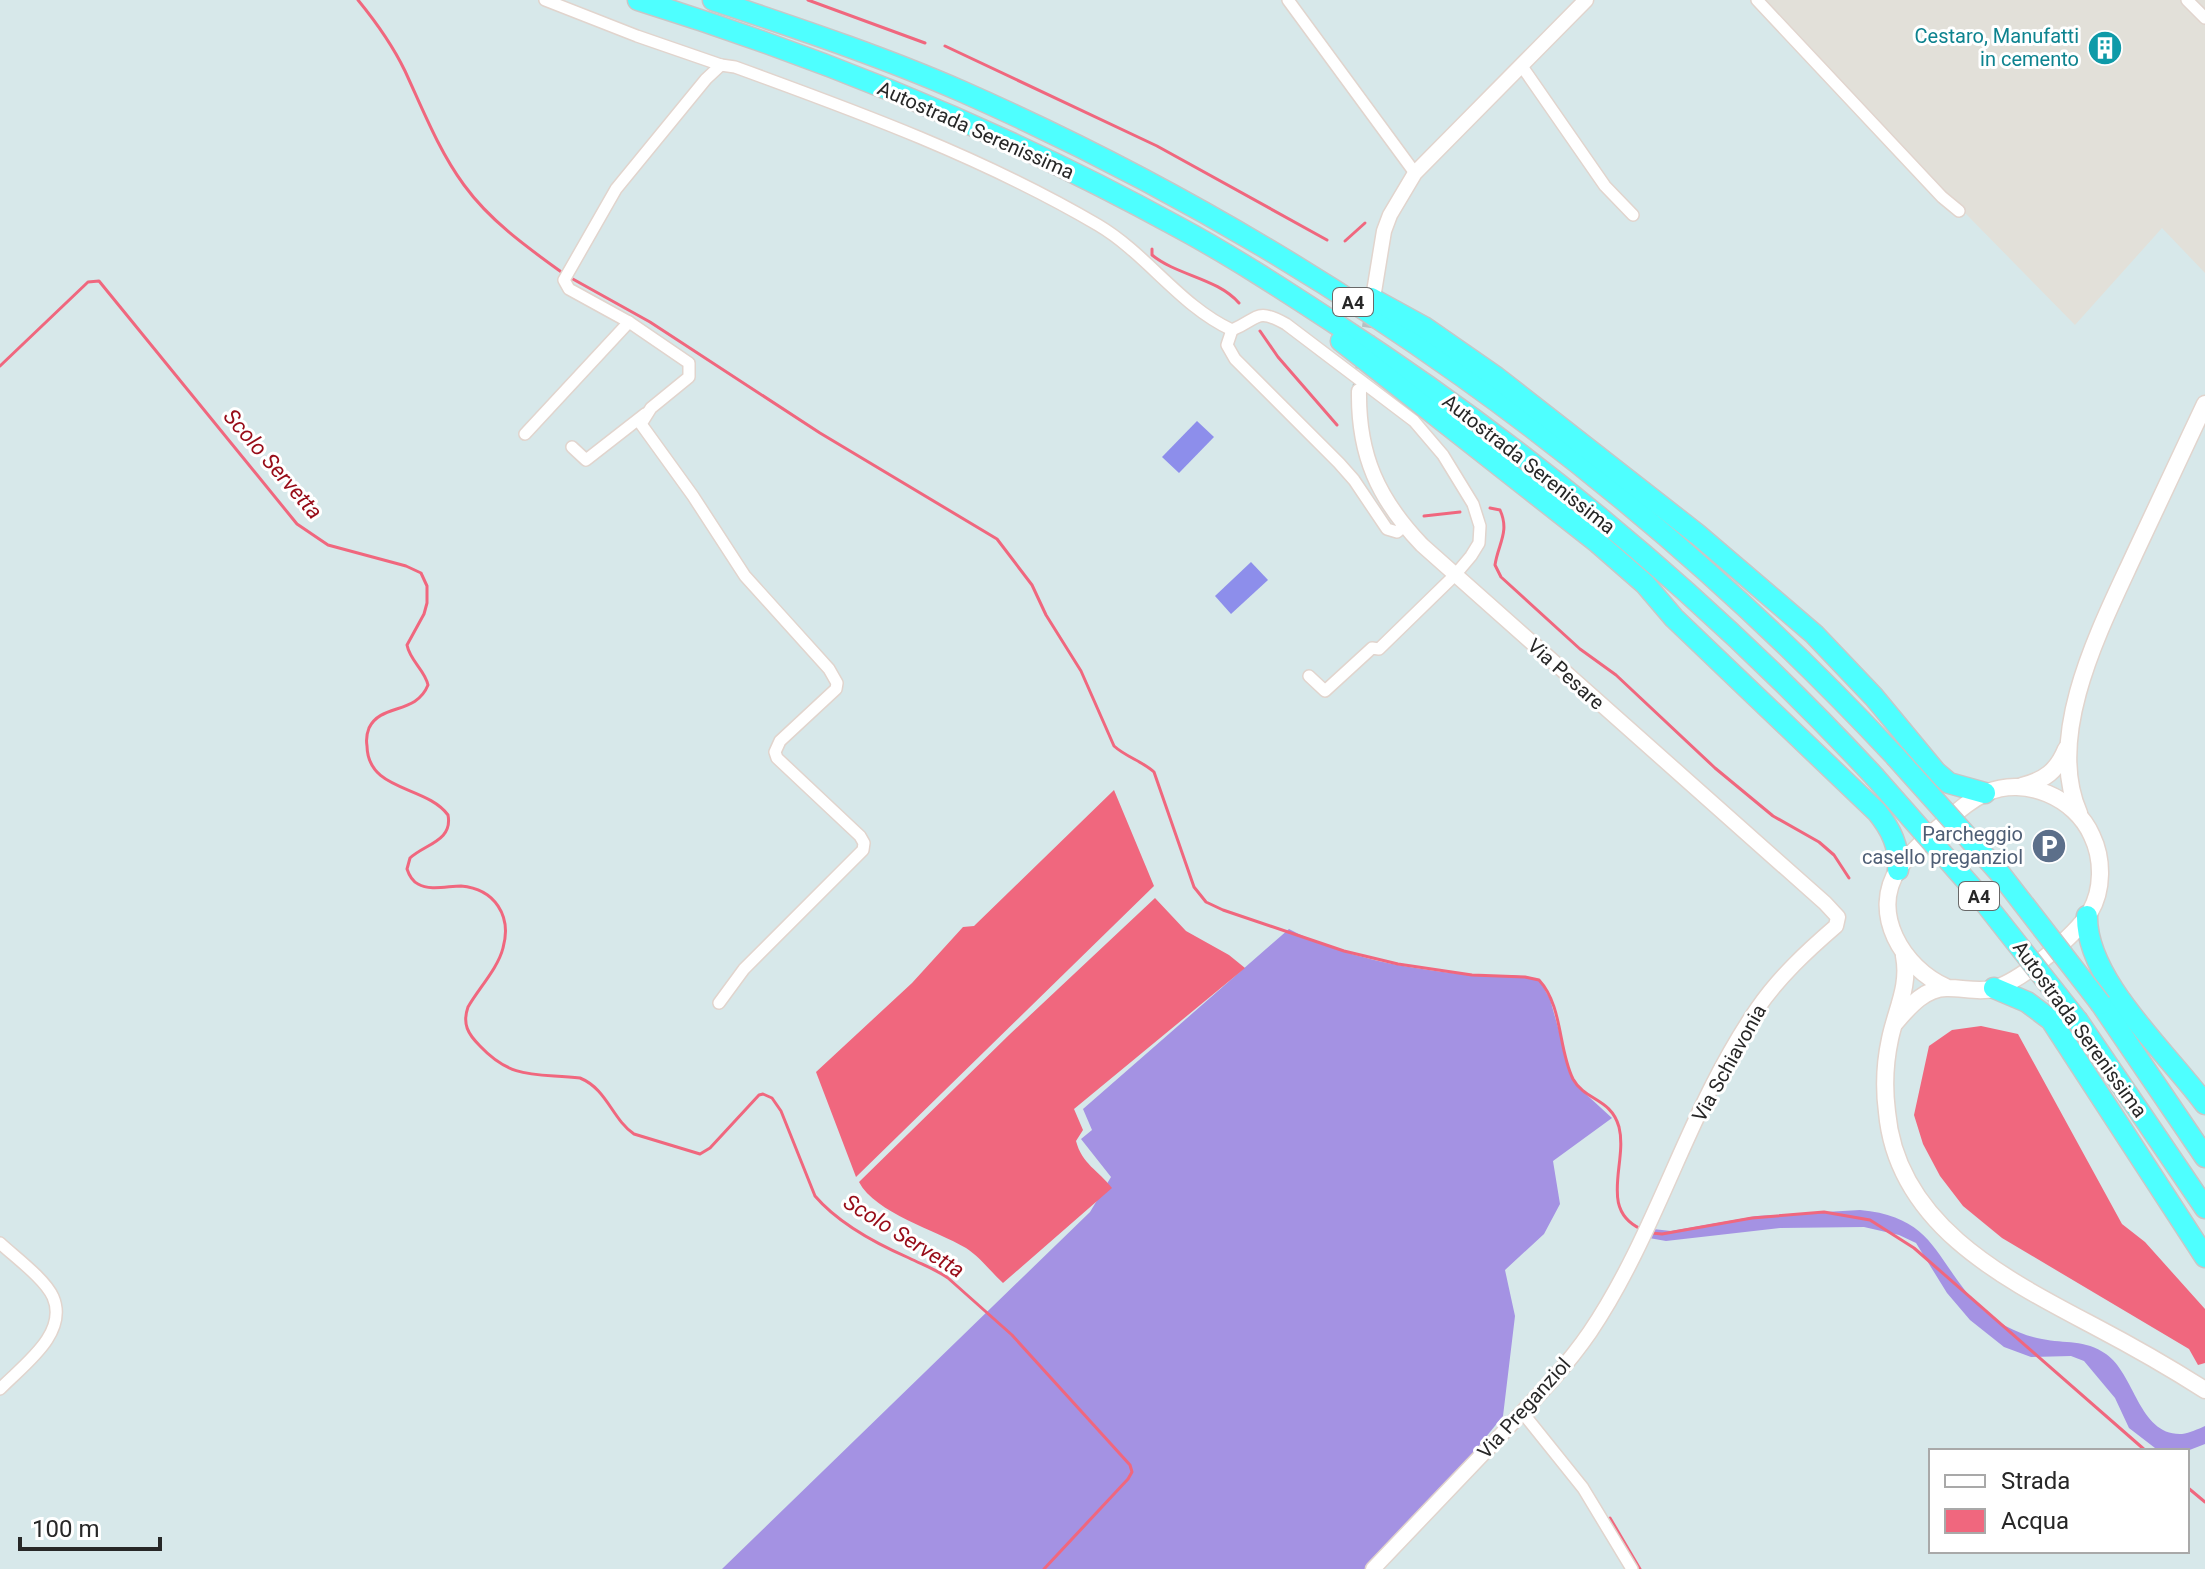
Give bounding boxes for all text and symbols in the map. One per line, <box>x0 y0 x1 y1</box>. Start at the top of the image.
place label: Cestaro, Manufatti in cemento <box>1915 24 2079 71</box>
building icon: Cestaro, Manufatti in cemento <box>2086 29 2124 67</box>
street label: Autostrada Serenissima <box>874 76 1078 184</box>
road number: A4 <box>1333 288 1373 316</box>
street label: Autostrada Serenissima <box>1438 389 1620 539</box>
water label: Scolo Servetta <box>219 404 327 524</box>
street label: Via Pesare <box>1523 633 1609 715</box>
place label: Parcheggio casello preganziol <box>1862 822 2023 869</box>
parking icon: Parcheggio casello preganziol <box>2030 827 2068 865</box>
road number: A4 <box>1959 882 1999 910</box>
street label: Autostrada Serenissima <box>2008 936 2152 1122</box>
street label: Via Schiavonia <box>1687 1000 1771 1126</box>
water label: Scolo Servetta <box>839 1189 969 1283</box>
street label: Via Preganziol <box>1472 1353 1576 1463</box>
legend <box>1929 1449 2189 1553</box>
text: Strada <box>2001 1467 2070 1495</box>
scale bar <box>20 1501 160 1551</box>
text: Acqua <box>2001 1507 2069 1535</box>
text: 100 m <box>32 1515 99 1543</box>

